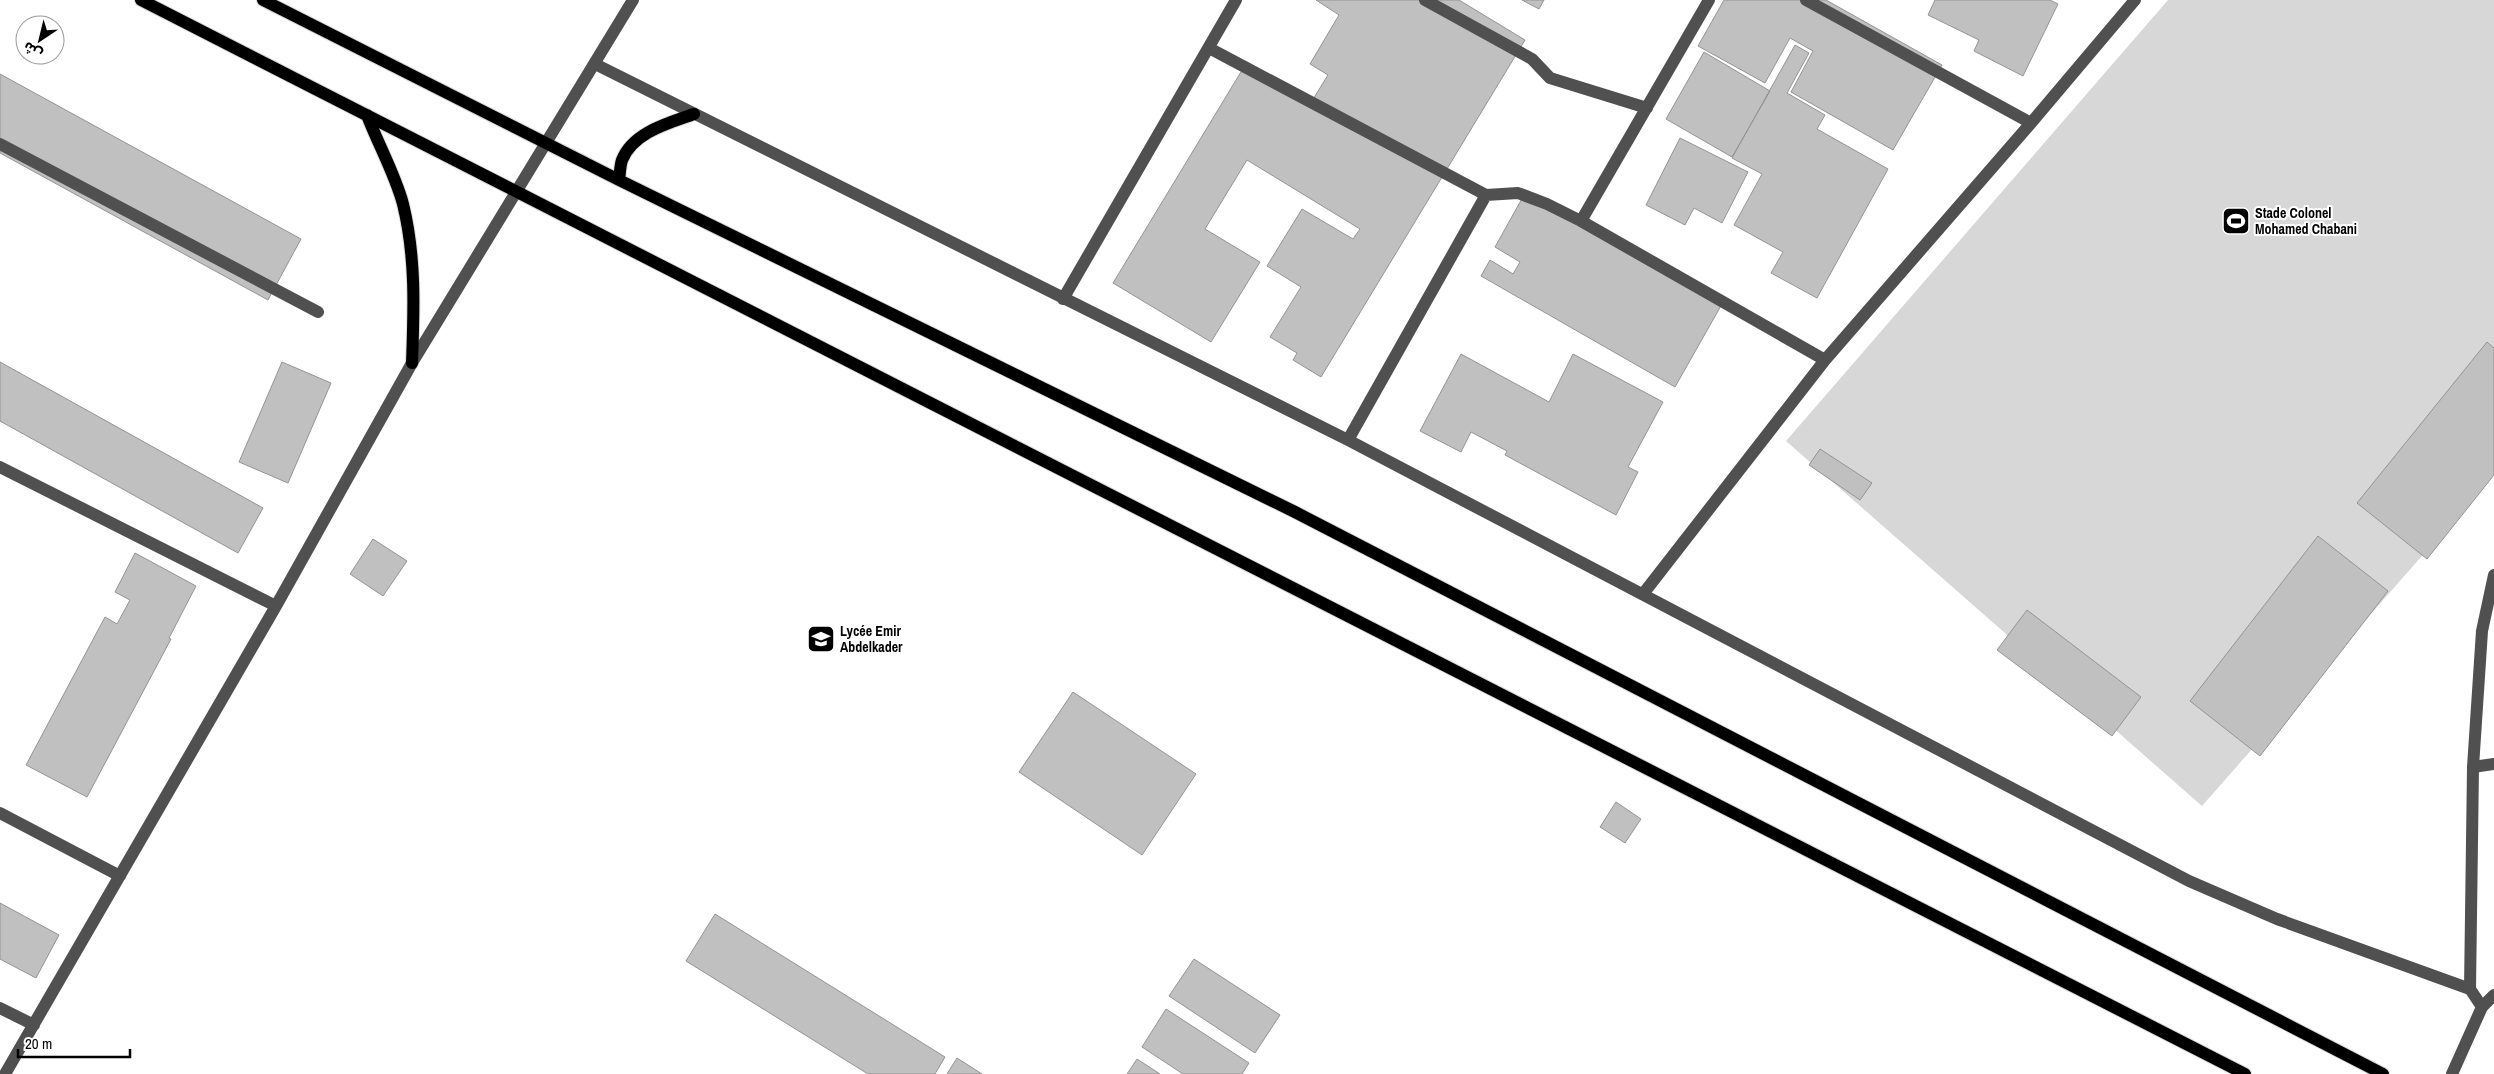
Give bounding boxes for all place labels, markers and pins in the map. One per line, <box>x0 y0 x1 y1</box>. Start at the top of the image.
place label: Stade Colonel Mohamed Chabani <box>2255 204 2357 238</box>
sports icon: Stade Colonel Mohamed Chabani <box>2221 206 2251 236</box>
place label: Lycée Emir Abdelkader <box>840 622 903 656</box>
school or university icon: Lycée Emir Abdelkader <box>806 624 836 654</box>

